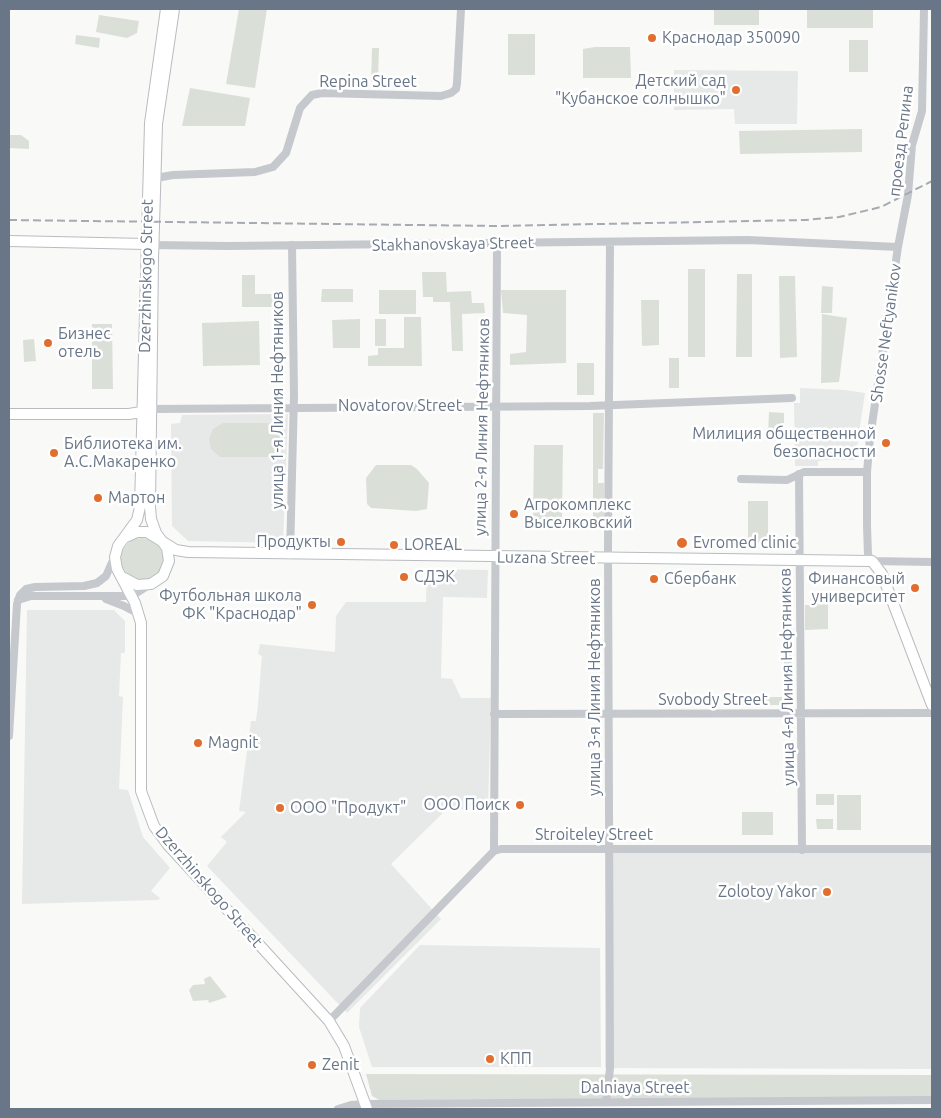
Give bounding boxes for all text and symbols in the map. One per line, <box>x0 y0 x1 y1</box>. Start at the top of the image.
place label: Краснодар 350090 <box>662 28 800 48</box>
marker: Краснодар 350090 <box>646 32 658 44</box>
place label: Детский сад "Кубанское солнышко" <box>555 71 726 109</box>
street label: Repina Street <box>319 72 417 92</box>
marker: Детский сад "Кубанское солнышко" <box>730 84 742 96</box>
street label: проезд Репина <box>885 84 917 198</box>
street label: Dzerzhinskogo Street <box>135 199 157 353</box>
street label: Stakhanovskaya Street <box>372 233 534 255</box>
street label: Shosse Neftyanikov <box>867 262 905 404</box>
street label: улица 1-я Линия Нефтяников <box>268 291 288 509</box>
street label: улица 2-я Линия Нефтяников <box>471 318 493 536</box>
place label: Бизнес отель <box>58 324 111 362</box>
marker: Бизнес отель <box>42 337 54 349</box>
street label: Novatorov Street <box>338 396 462 416</box>
place label: Милиция общественной безопасности <box>692 424 876 462</box>
place label: Библиотека им. А.С.Макаренко <box>64 434 182 472</box>
marker: Милиция общественной безопасности <box>880 437 892 449</box>
marker: Библиотека им. А.С.Макаренко <box>48 447 60 459</box>
place label: Мартон <box>108 488 165 508</box>
marker: Мартон <box>92 492 104 504</box>
place label: Агрокомплекс Выселковский <box>524 495 632 533</box>
marker: Агрокомплекс Выселковский <box>508 508 520 520</box>
place label: Продукты <box>256 532 331 552</box>
place label: Evromed clinic <box>693 533 797 553</box>
place label: LOREAL <box>404 535 462 555</box>
marker: Продукты <box>335 536 347 548</box>
marker: Evromed clinic <box>675 536 689 550</box>
marker: LOREAL <box>388 539 400 551</box>
street label: Luzana Street <box>497 548 595 568</box>
place label: СДЭК <box>414 567 455 587</box>
street label: улица 4-я Линия Нефтяников <box>776 568 798 786</box>
place label: Сбербанк <box>664 569 737 589</box>
place label: Финансовый университет <box>808 569 905 607</box>
marker: СДЭК <box>398 571 410 583</box>
marker: Сбербанк <box>648 573 660 585</box>
street label: улица 3-я Линия Нефтяников <box>585 578 605 796</box>
marker: Финансовый университет <box>909 582 921 594</box>
place label: Футбольная школа ФК "Краснодар" <box>159 586 302 624</box>
marker: Футбольная школа ФК "Краснодар" <box>306 599 318 611</box>
street label: Svobody Street <box>658 690 768 710</box>
place label: Magnit <box>208 733 259 753</box>
marker: Magnit <box>192 737 204 749</box>
place label: ООО Поиск <box>424 795 510 815</box>
place label: ООО "Продукт" <box>290 798 406 818</box>
marker: ООО Поиск <box>514 799 526 811</box>
marker: ООО "Продукт" <box>274 802 286 814</box>
street label: Dzerzhinskogo Street <box>151 823 267 951</box>
street label: Stroiteley Street <box>535 825 653 845</box>
place label: Zolotoy Yakor <box>718 882 817 902</box>
marker: Zolotoy Yakor <box>821 886 833 898</box>
place label: КПП <box>500 1049 532 1069</box>
marker: КПП <box>484 1053 496 1065</box>
place label: Zenit <box>322 1055 359 1075</box>
marker: Zenit <box>306 1059 318 1071</box>
street label: Dalniaya Street <box>580 1078 690 1098</box>

